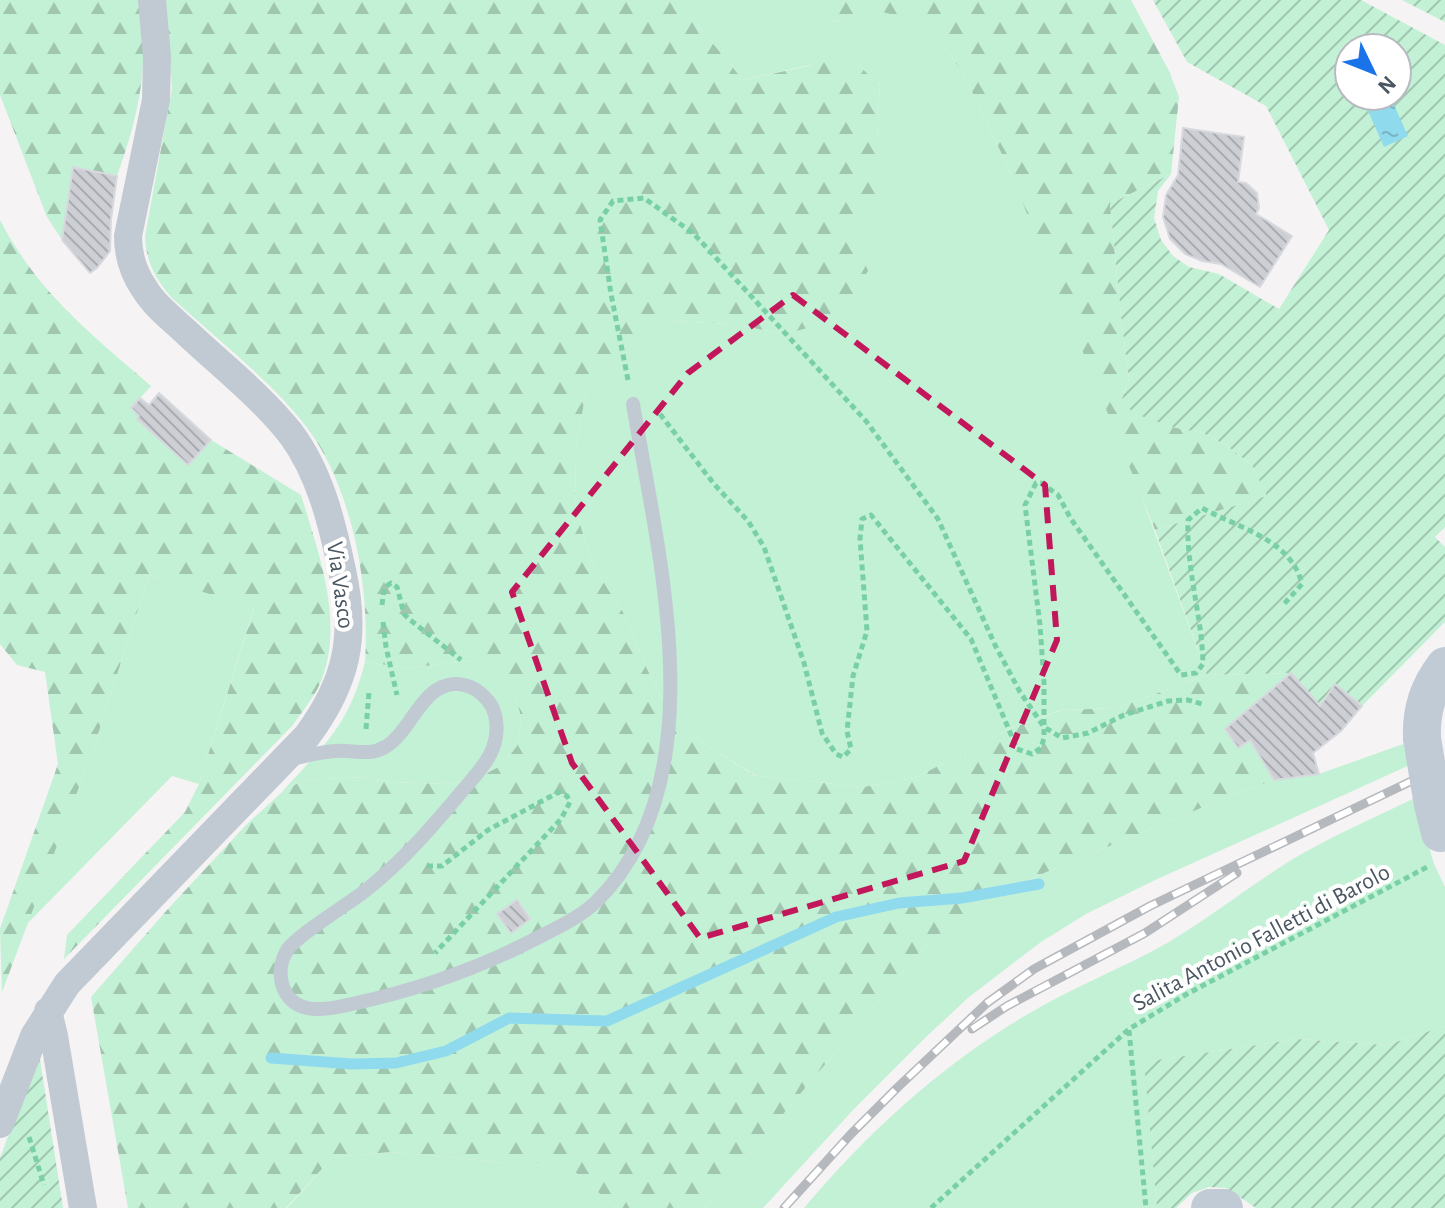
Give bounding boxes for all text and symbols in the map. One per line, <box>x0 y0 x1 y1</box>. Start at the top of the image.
north arrow <box>1333 32 1413 112</box>
text: N <box>1374 72 1400 98</box>
street label: Via Vasco <box>322 540 358 630</box>
street label: Salita Antonio Falletti di Barolo <box>1129 860 1394 1016</box>

